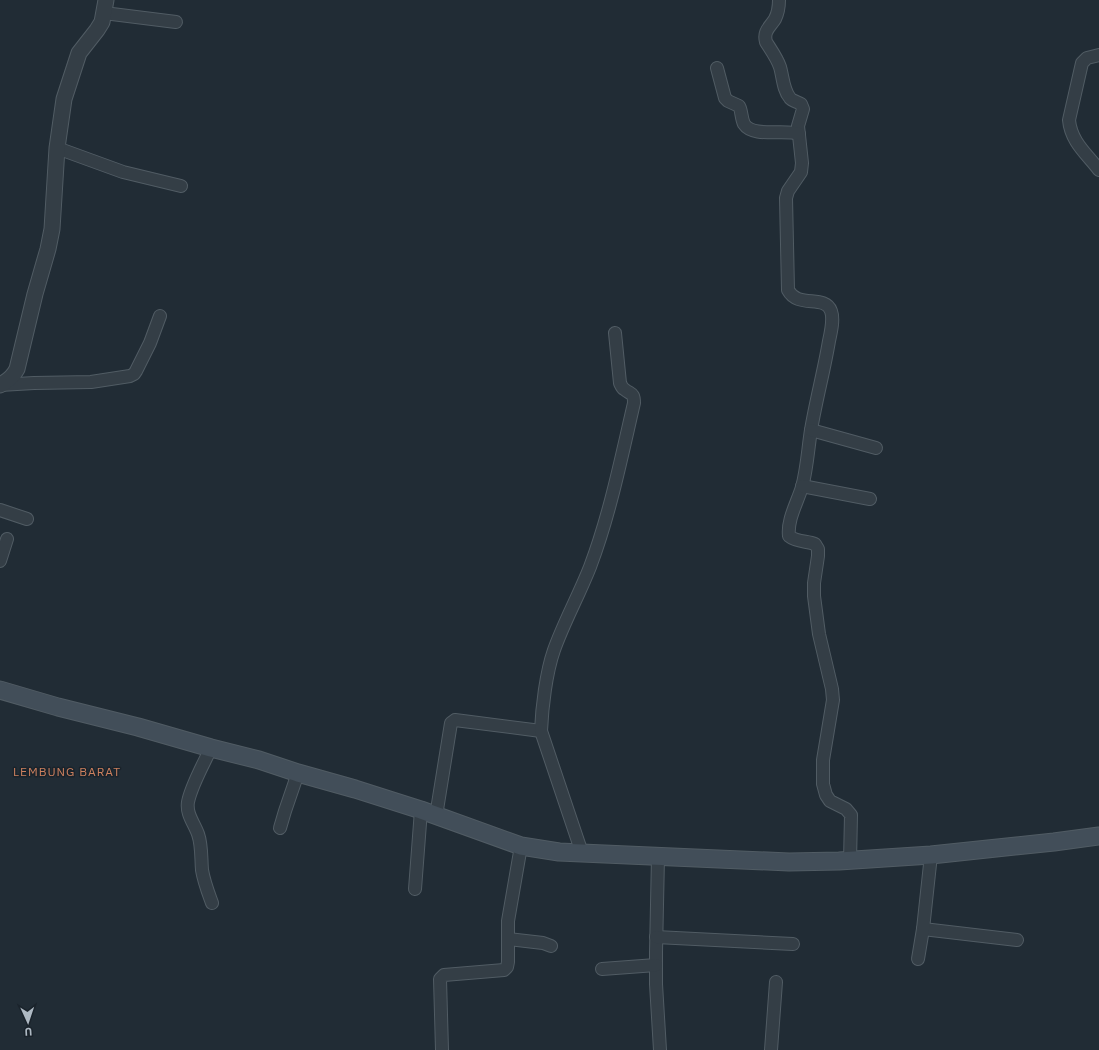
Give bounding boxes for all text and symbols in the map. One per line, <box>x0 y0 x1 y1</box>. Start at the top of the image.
district label: LEMBUNG BARAT <box>13 764 121 779</box>
north arrow <box>8 1002 48 1042</box>
text: U <box>24 1025 33 1039</box>

